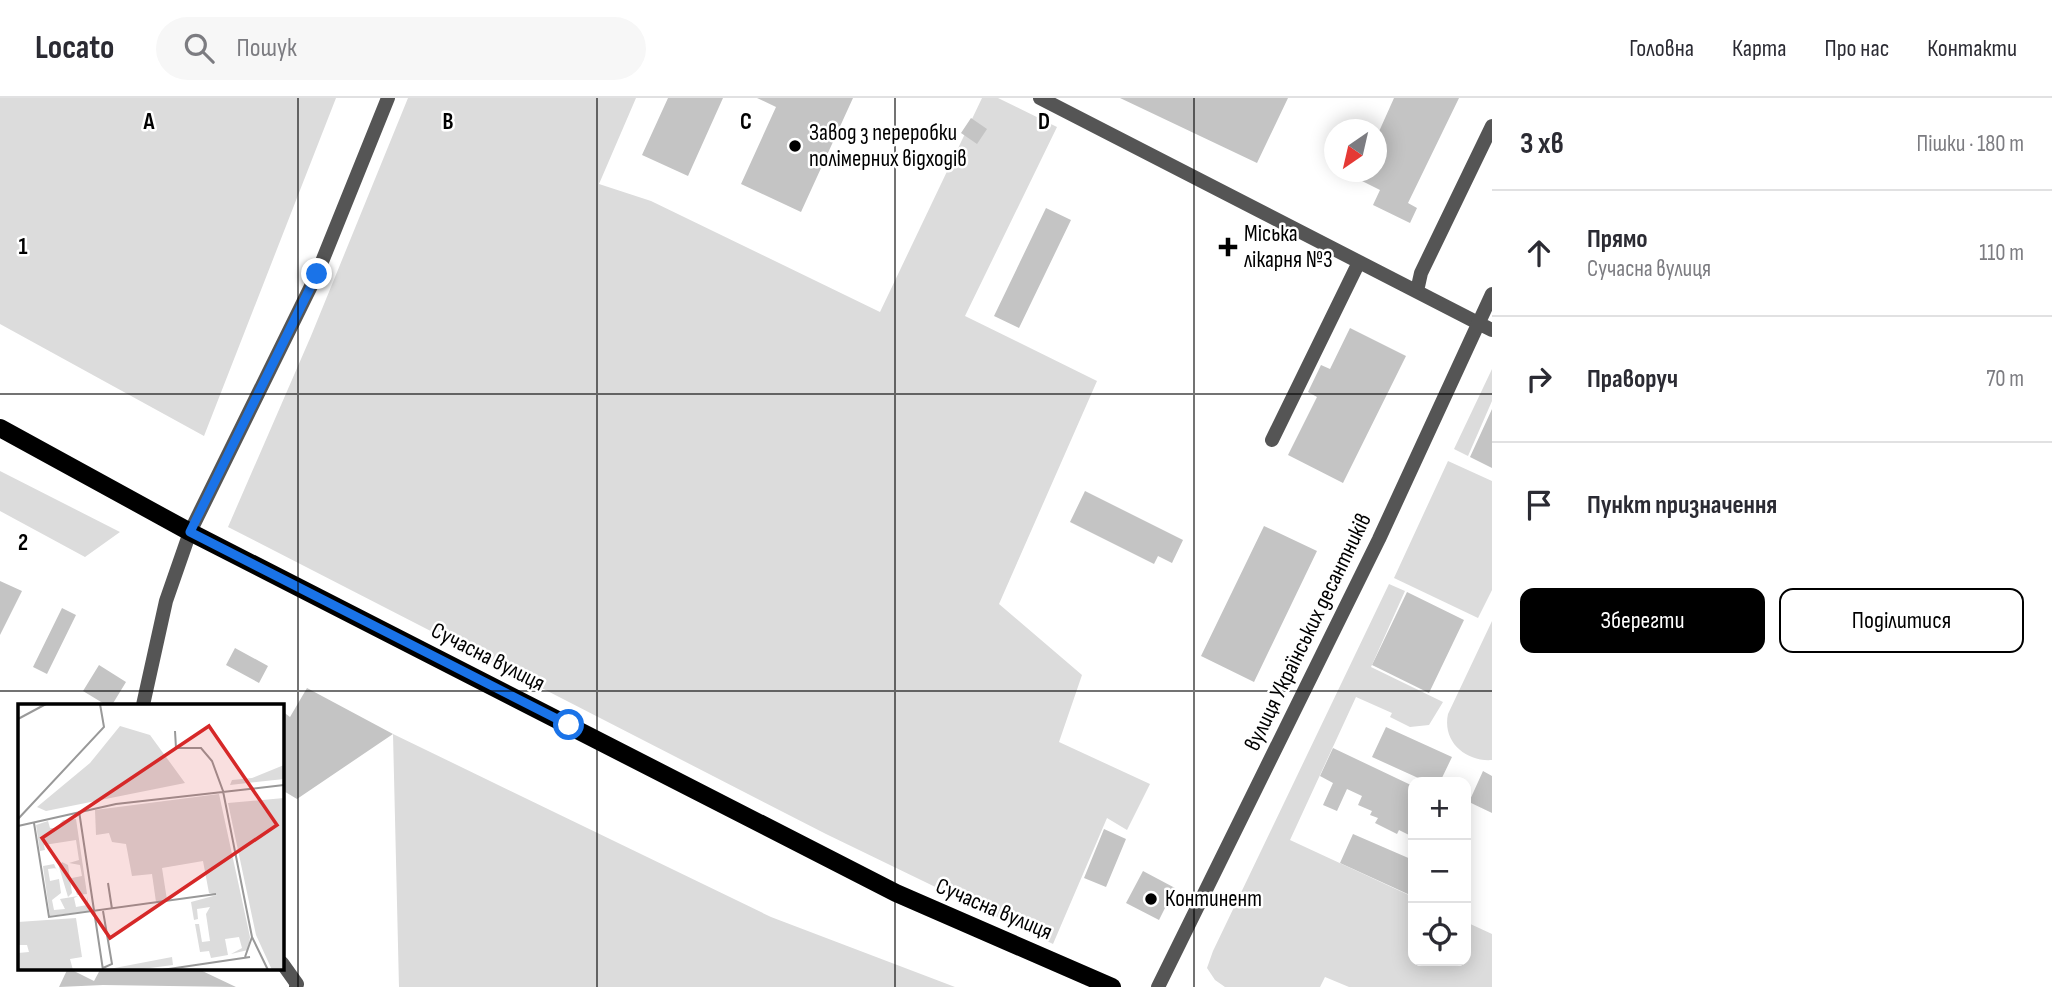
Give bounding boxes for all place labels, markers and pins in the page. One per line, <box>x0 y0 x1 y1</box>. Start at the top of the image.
place label: Завод з переробки полімерних відходів <box>809 119 967 173</box>
marker: Завод з переробки полімерних відходів <box>787 138 803 154</box>
place label: Міська лікарня №3 <box>1244 220 1333 274</box>
marker: Міська лікарня №3 <box>1218 237 1238 257</box>
place label: Континент <box>1165 885 1262 913</box>
marker: Континент <box>1143 891 1159 907</box>

